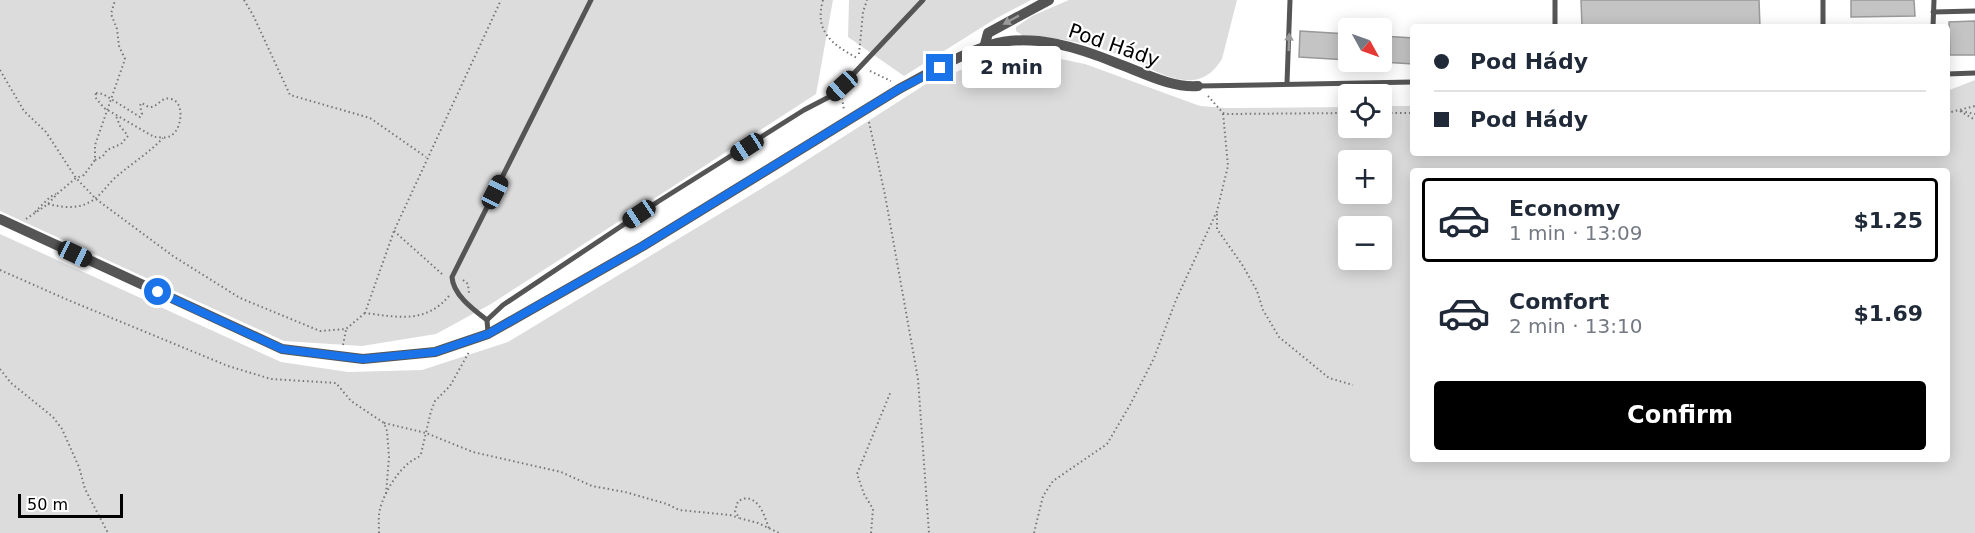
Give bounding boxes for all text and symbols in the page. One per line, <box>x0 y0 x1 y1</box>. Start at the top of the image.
one-way arrow <box>1002 15 1019 25</box>
street label: Pod Hády <box>1065 18 1163 72</box>
north arrow <box>1338 18 1392 72</box>
map controls <box>1338 18 1392 270</box>
one-way arrow <box>1284 32 1293 51</box>
callout: 2 min <box>961 47 1060 89</box>
text: Pod Hády <box>1470 49 1588 74</box>
route end <box>926 54 953 81</box>
text: 2 min <box>980 55 1043 79</box>
car <box>823 67 861 105</box>
button: locate <box>1338 84 1392 138</box>
text: Pod Hády <box>1470 107 1588 132</box>
car <box>727 130 767 164</box>
button: + <box>1338 150 1392 204</box>
car <box>479 172 511 212</box>
icon: car <box>1437 193 1491 247</box>
car <box>619 196 659 232</box>
text: Economy <box>1509 196 1620 221</box>
text: $1.25 <box>1853 208 1923 233</box>
button: − <box>1338 216 1392 270</box>
text: 1 min · 13:09 <box>1509 221 1643 245</box>
car <box>55 238 95 270</box>
route start <box>144 278 171 305</box>
icon: car <box>1437 286 1491 340</box>
text: Comfort <box>1509 289 1609 314</box>
text: $1.69 <box>1853 301 1923 326</box>
text: 2 min · 13:10 <box>1509 314 1643 338</box>
button: Confirm <box>1434 381 1926 450</box>
scale bar <box>18 491 123 518</box>
text: 50 m <box>27 495 68 514</box>

